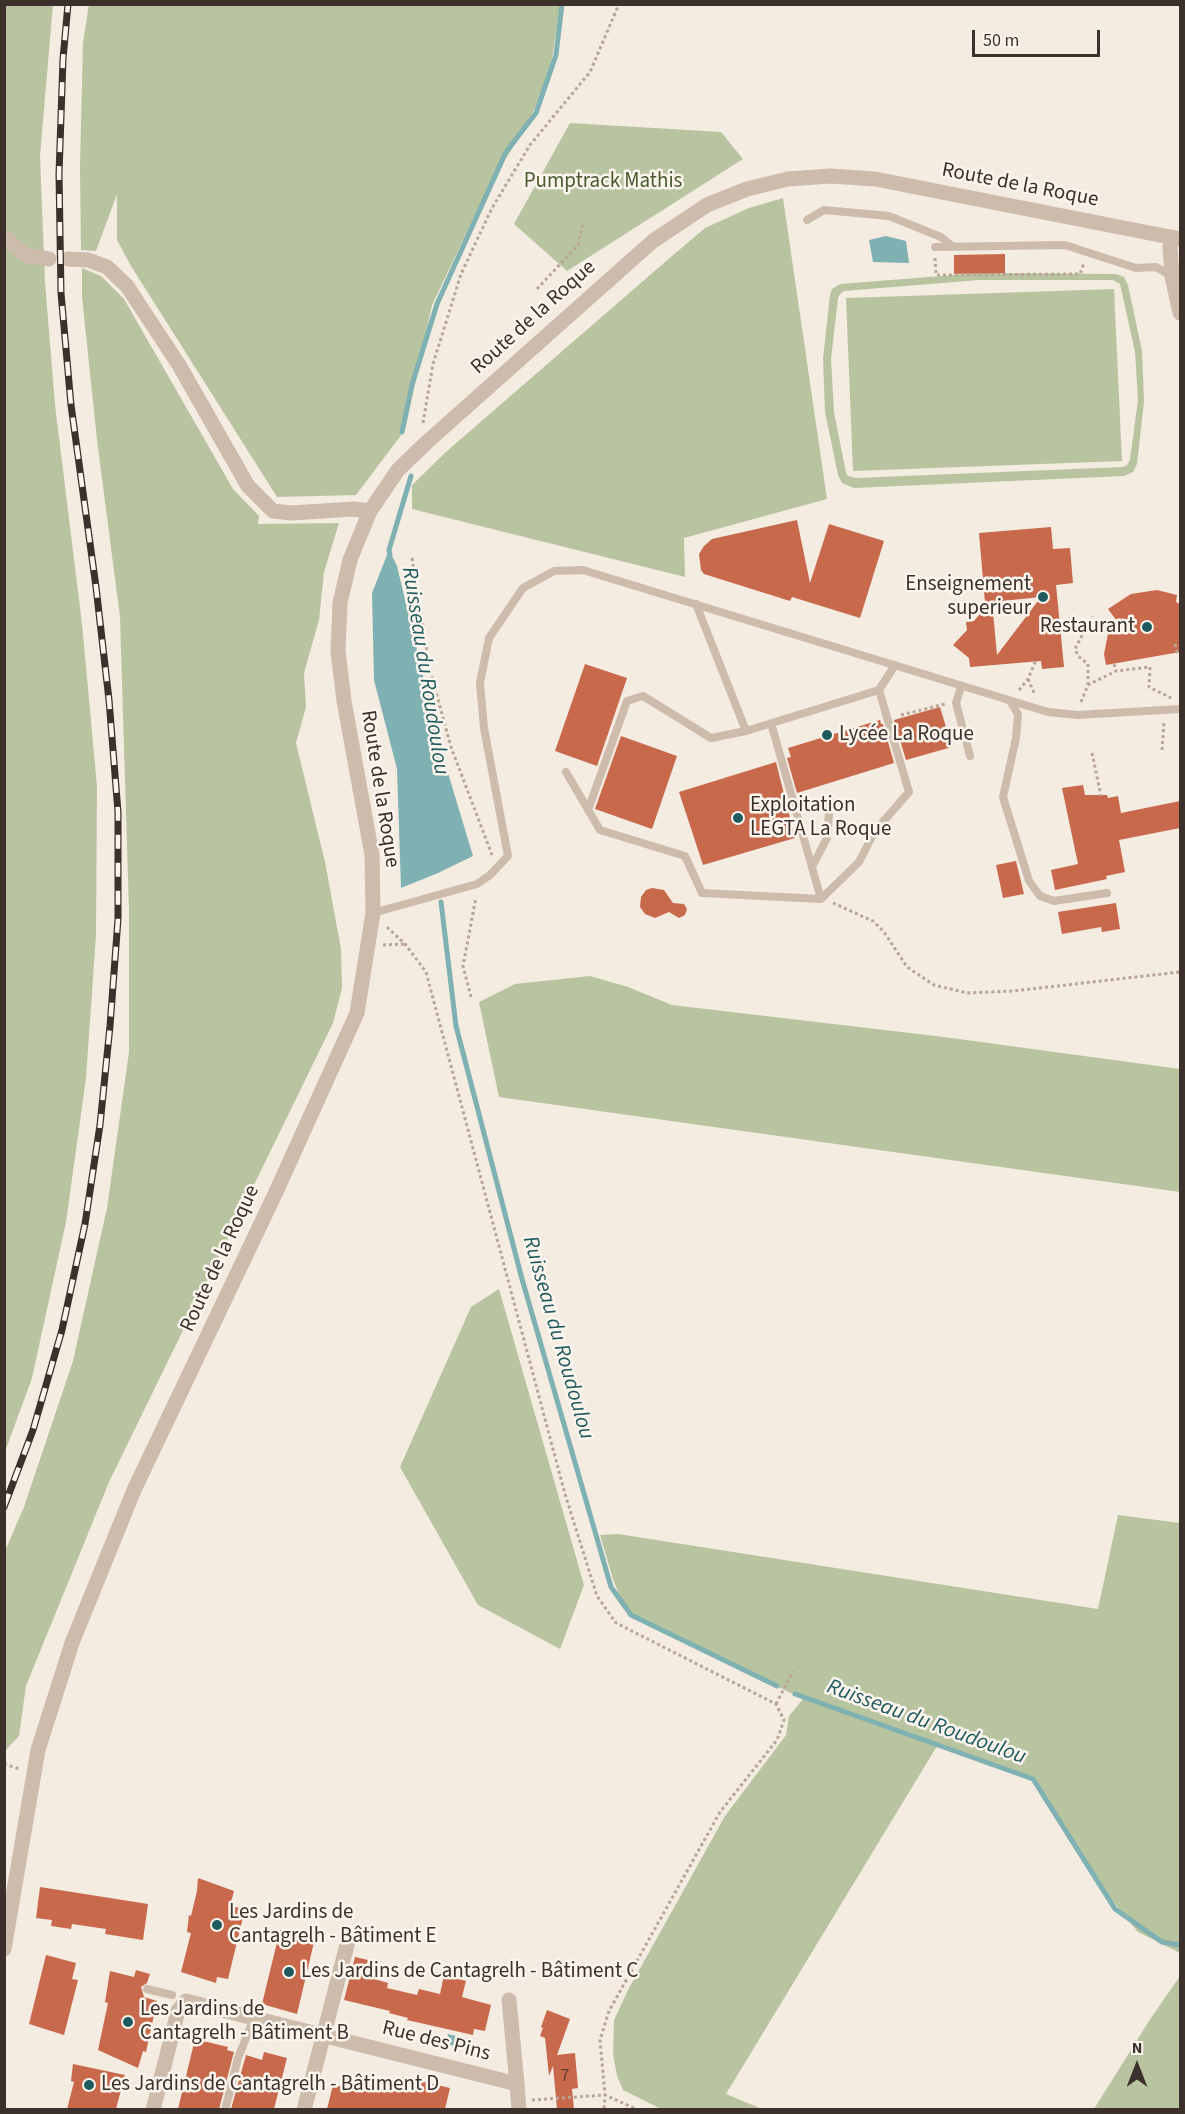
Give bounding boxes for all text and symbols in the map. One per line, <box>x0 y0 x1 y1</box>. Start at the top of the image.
scale bar <box>975 18 1102 56</box>
text: 50 m <box>983 28 1019 53</box>
street label: Route de la Roque <box>940 158 1100 214</box>
park label: Pumptrack Mathis <box>524 169 682 195</box>
street label: Route de la Roque <box>466 255 602 381</box>
water label: Ruisseau du Roudoulou <box>395 565 453 777</box>
place label: Enseignement superieur <box>905 572 1031 622</box>
marker: Enseignement superieur <box>1036 590 1050 604</box>
place label: Restaurant <box>1040 614 1135 640</box>
marker: Restaurant <box>1140 620 1154 634</box>
street label: Route de la Roque <box>354 709 404 869</box>
place label: Lycée La Roque <box>839 722 974 748</box>
marker: Lycée La Roque <box>820 728 834 742</box>
place label: Exploitation LEGTA La Roque <box>750 793 891 843</box>
marker: Exploitation LEGTA La Roque <box>731 811 745 825</box>
street label: Route de la Roque <box>176 1182 266 1336</box>
water label: Ruisseau du Roudoulou <box>515 1233 599 1443</box>
water label: Ruisseau du Roudoulou <box>823 1675 1029 1771</box>
place label: Les Jardins de Cantagrelh - Bâtiment E <box>229 1900 437 1950</box>
marker: Les Jardins de Cantagrelh - Bâtiment E <box>210 1918 224 1932</box>
place label: Les Jardins de Cantagrelh - Bâtiment C <box>301 1959 638 1985</box>
marker: Les Jardins de Cantagrelh - Bâtiment C <box>282 1965 296 1979</box>
place label: Les Jardins de Cantagrelh - Bâtiment B <box>140 1997 349 2047</box>
marker: Les Jardins de Cantagrelh - Bâtiment B <box>121 2015 135 2029</box>
street label: Rue des Pins <box>379 2016 493 2068</box>
north arrow <box>1107 2036 1167 2096</box>
text: N <box>1132 2037 1142 2059</box>
house number: 7 <box>561 2066 569 2088</box>
place label: Les Jardins de Cantagrelh - Bâtiment D <box>101 2072 439 2098</box>
marker: Les Jardins de Cantagrelh - Bâtiment D <box>82 2078 96 2092</box>

